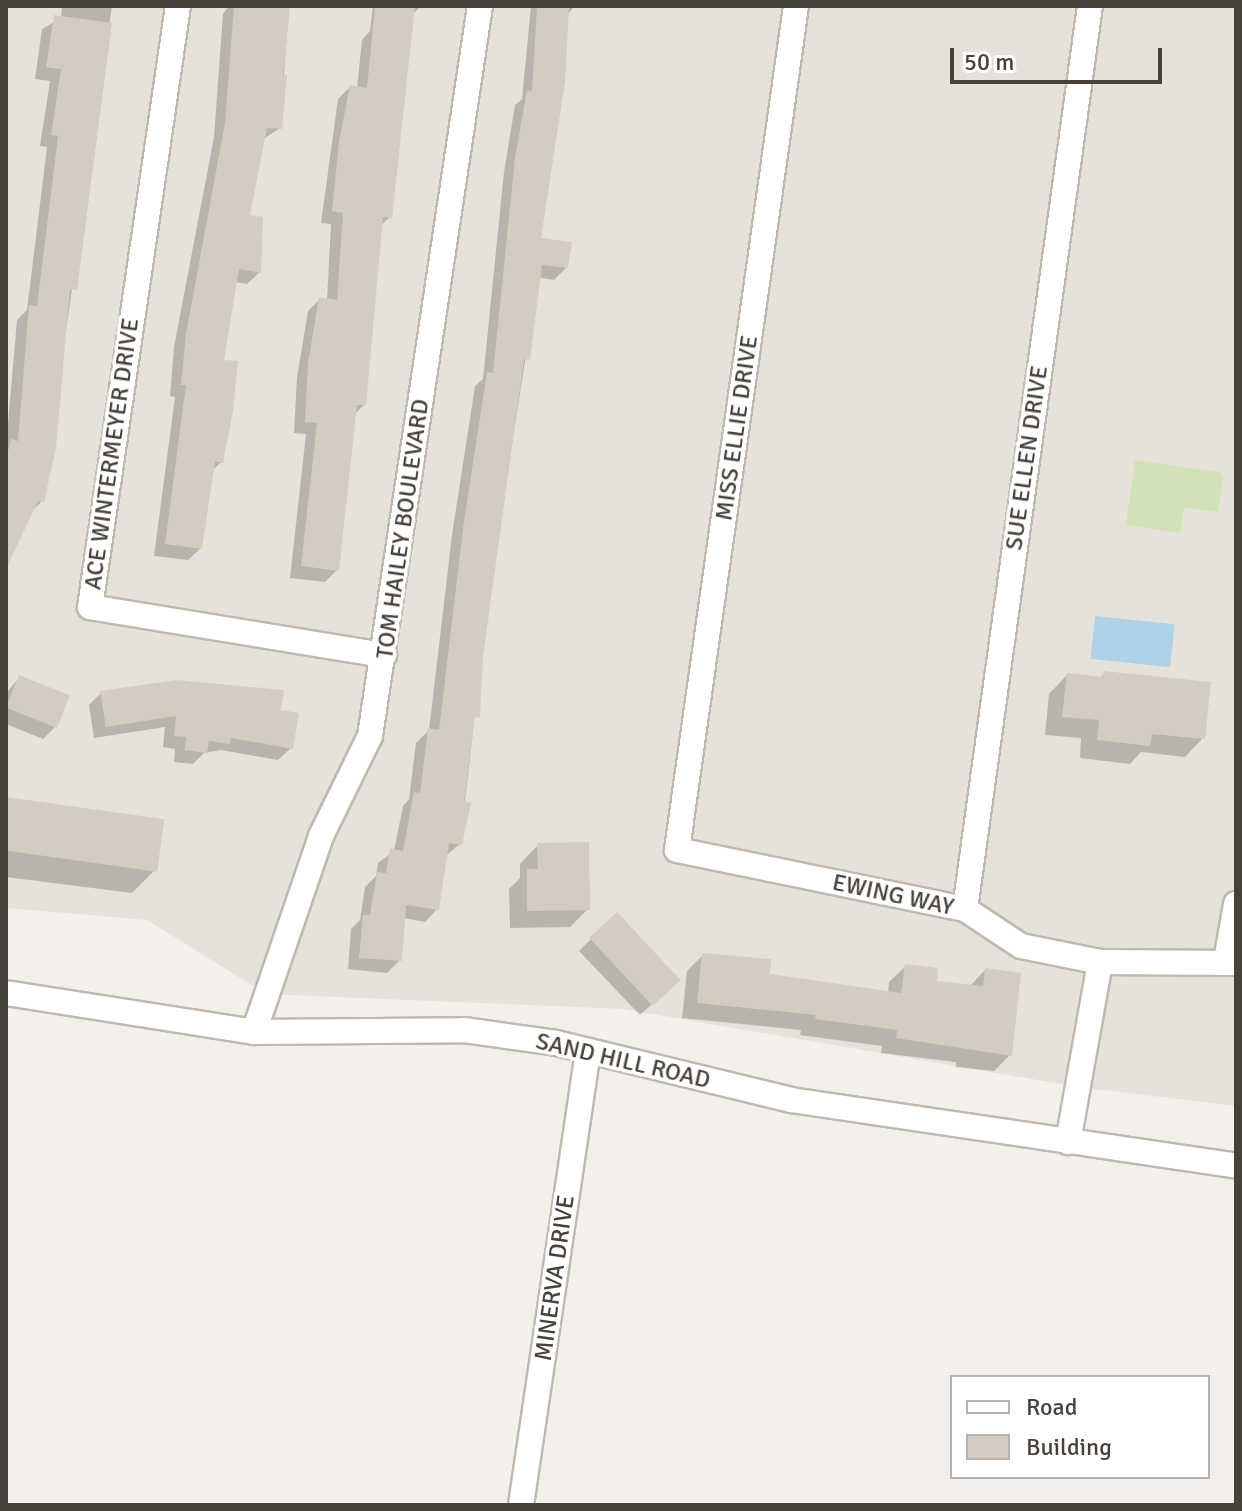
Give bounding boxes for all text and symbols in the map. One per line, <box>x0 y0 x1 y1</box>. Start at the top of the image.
scale bar <box>954 32 1166 82</box>
text: 50 m <box>964 47 1014 77</box>
street label: ACE WINTERMEYER DRIVE <box>79 316 145 592</box>
street label: MISS ELLIE DRIVE <box>710 333 764 523</box>
street label: SUE ELLEN DRIVE <box>1000 364 1054 552</box>
street label: TOM HAILEY BOULEVARD <box>371 397 435 661</box>
street label: EWING WAY <box>830 868 956 922</box>
street label: SAND HILL ROAD <box>533 1027 713 1095</box>
street label: MINERVA DRIVE <box>529 1193 581 1363</box>
legend <box>950 1375 1210 1479</box>
text: Road <box>1026 1392 1077 1422</box>
text: Building <box>1026 1432 1112 1462</box>

